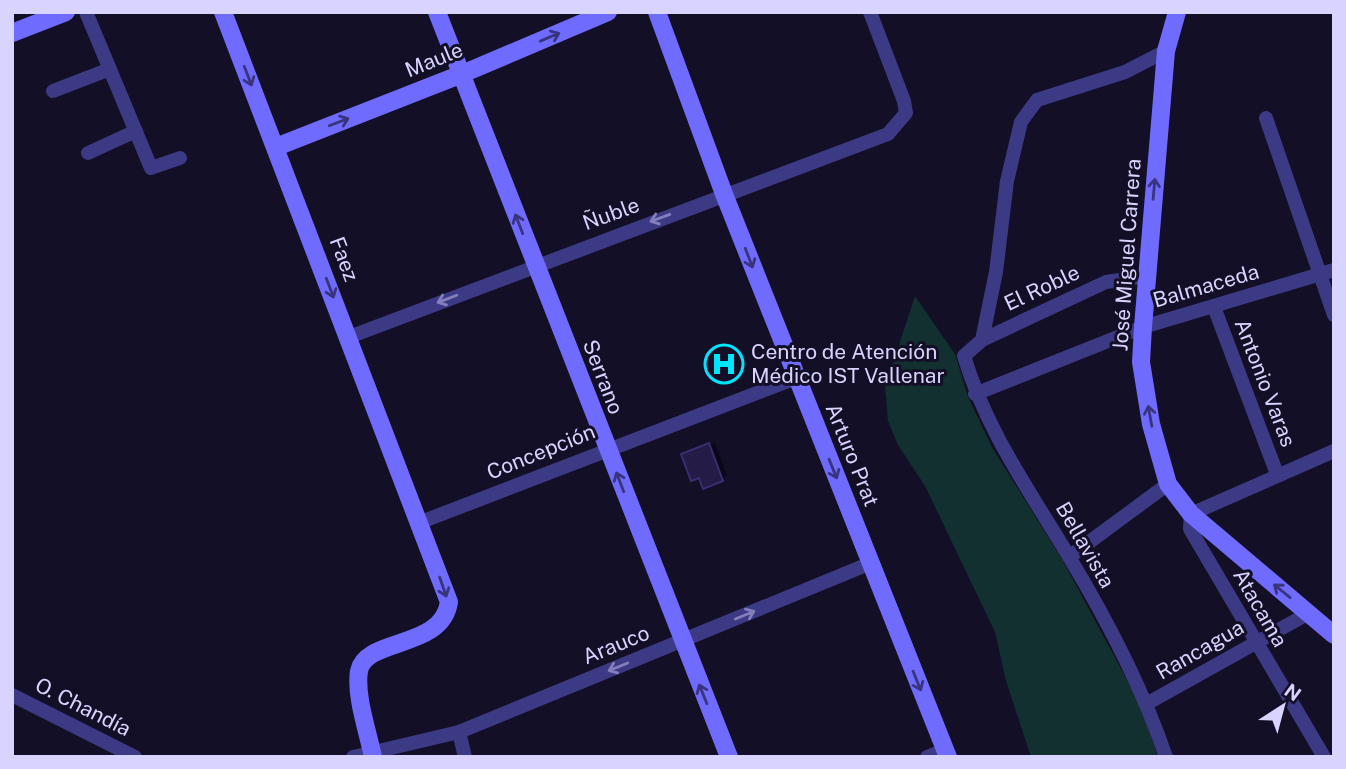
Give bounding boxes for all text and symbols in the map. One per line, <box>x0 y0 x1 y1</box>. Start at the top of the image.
one-way arrow <box>539 30 561 43</box>
street label: Maule <box>401 37 466 82</box>
one-way arrow <box>243 64 256 86</box>
one-way arrow <box>328 115 350 127</box>
street label: José Miguel Carrera <box>1107 158 1146 352</box>
one-way arrow <box>1148 179 1161 201</box>
street label: Ñuble <box>579 192 643 235</box>
one-way arrow <box>650 213 672 225</box>
one-way arrow <box>512 214 525 236</box>
street label: Faez <box>325 233 364 285</box>
one-way arrow <box>744 246 757 268</box>
street label: Balmaceda <box>1150 258 1262 313</box>
street label: El Roble <box>1000 259 1083 316</box>
one-way arrow <box>325 277 338 298</box>
one-way arrow <box>437 293 459 306</box>
street label: Antonio Varas <box>1230 315 1301 450</box>
street label: Serrano <box>578 336 629 418</box>
place label: Centro de Atención Médico IST Vallenar <box>751 339 945 388</box>
hospital icon: Centro de Atención Médico IST Vallenar <box>703 343 745 385</box>
street label: Arturo Prat <box>821 400 884 510</box>
one-way arrow <box>1143 405 1156 428</box>
street label: Concepción <box>483 418 599 485</box>
one-way arrow <box>828 458 841 480</box>
one-way arrow <box>613 471 625 493</box>
street label: Bellavista <box>1051 497 1120 592</box>
street label: Atacama <box>1228 564 1293 651</box>
one-way arrow <box>438 575 450 597</box>
one-way arrow <box>1273 583 1291 598</box>
one-way arrow <box>733 608 755 621</box>
street label: Rancagua <box>1151 614 1248 685</box>
street label: Arauco <box>579 620 653 669</box>
one-way arrow <box>608 661 630 674</box>
one-way arrow <box>912 669 925 691</box>
north arrow <box>1248 671 1318 741</box>
street label: O. Chandía <box>31 672 135 741</box>
text: N <box>1281 679 1305 706</box>
one-way arrow <box>696 683 709 705</box>

